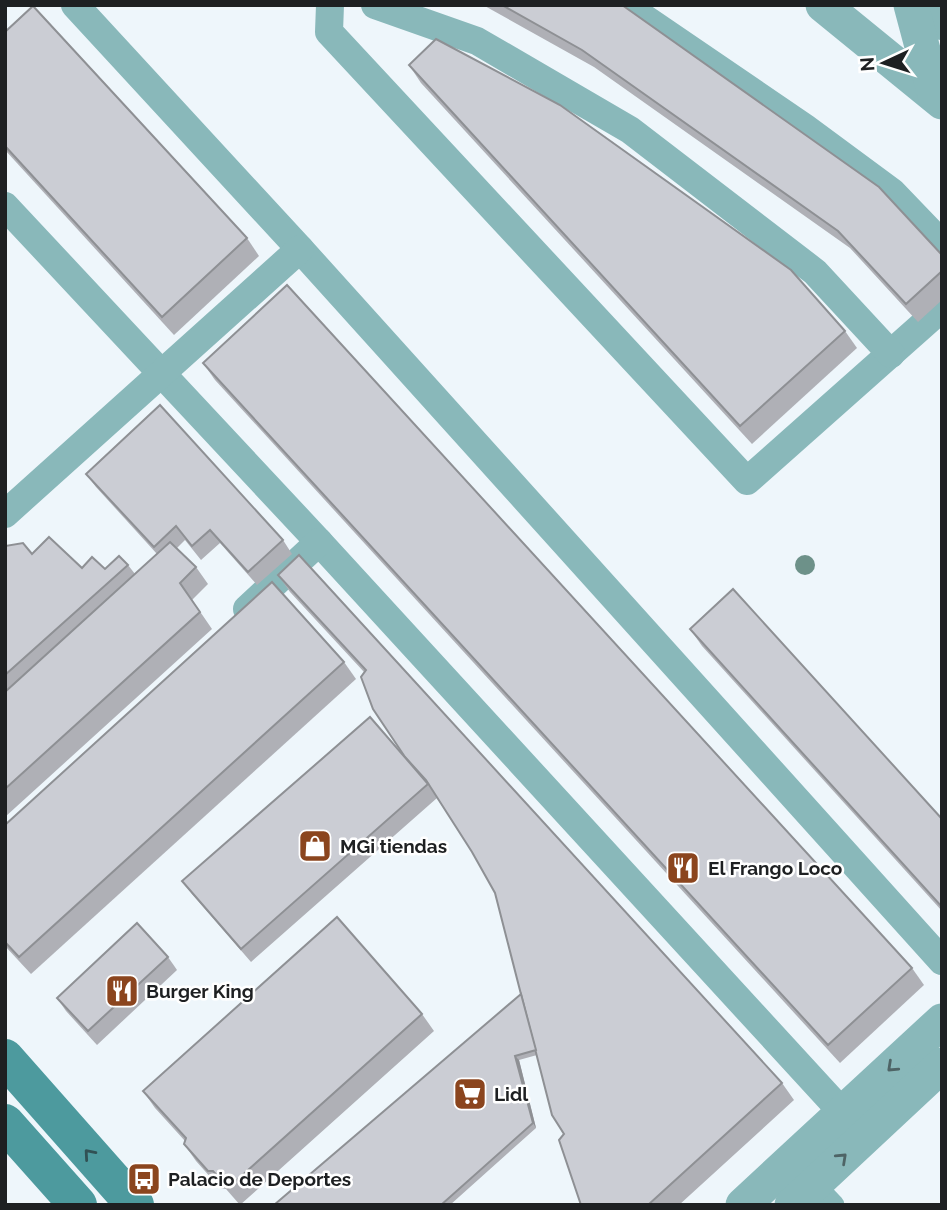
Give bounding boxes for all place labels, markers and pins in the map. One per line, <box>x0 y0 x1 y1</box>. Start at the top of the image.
shop icon: MGi tiendas <box>296 827 334 865</box>
place label: MGi tiendas <box>340 835 447 857</box>
restaurant icon: El Frango Loco <box>664 849 702 887</box>
place label: El Frango Loco <box>708 857 842 879</box>
restaurant icon: Burger King <box>103 972 141 1010</box>
place label: Burger King <box>146 980 254 1002</box>
supermarket icon: Lidl <box>451 1075 489 1113</box>
place label: Lidl <box>494 1083 529 1105</box>
bus stop icon: Palacio de Deportes <box>125 1160 163 1198</box>
place label: Palacio de Deportes <box>168 1168 351 1190</box>

